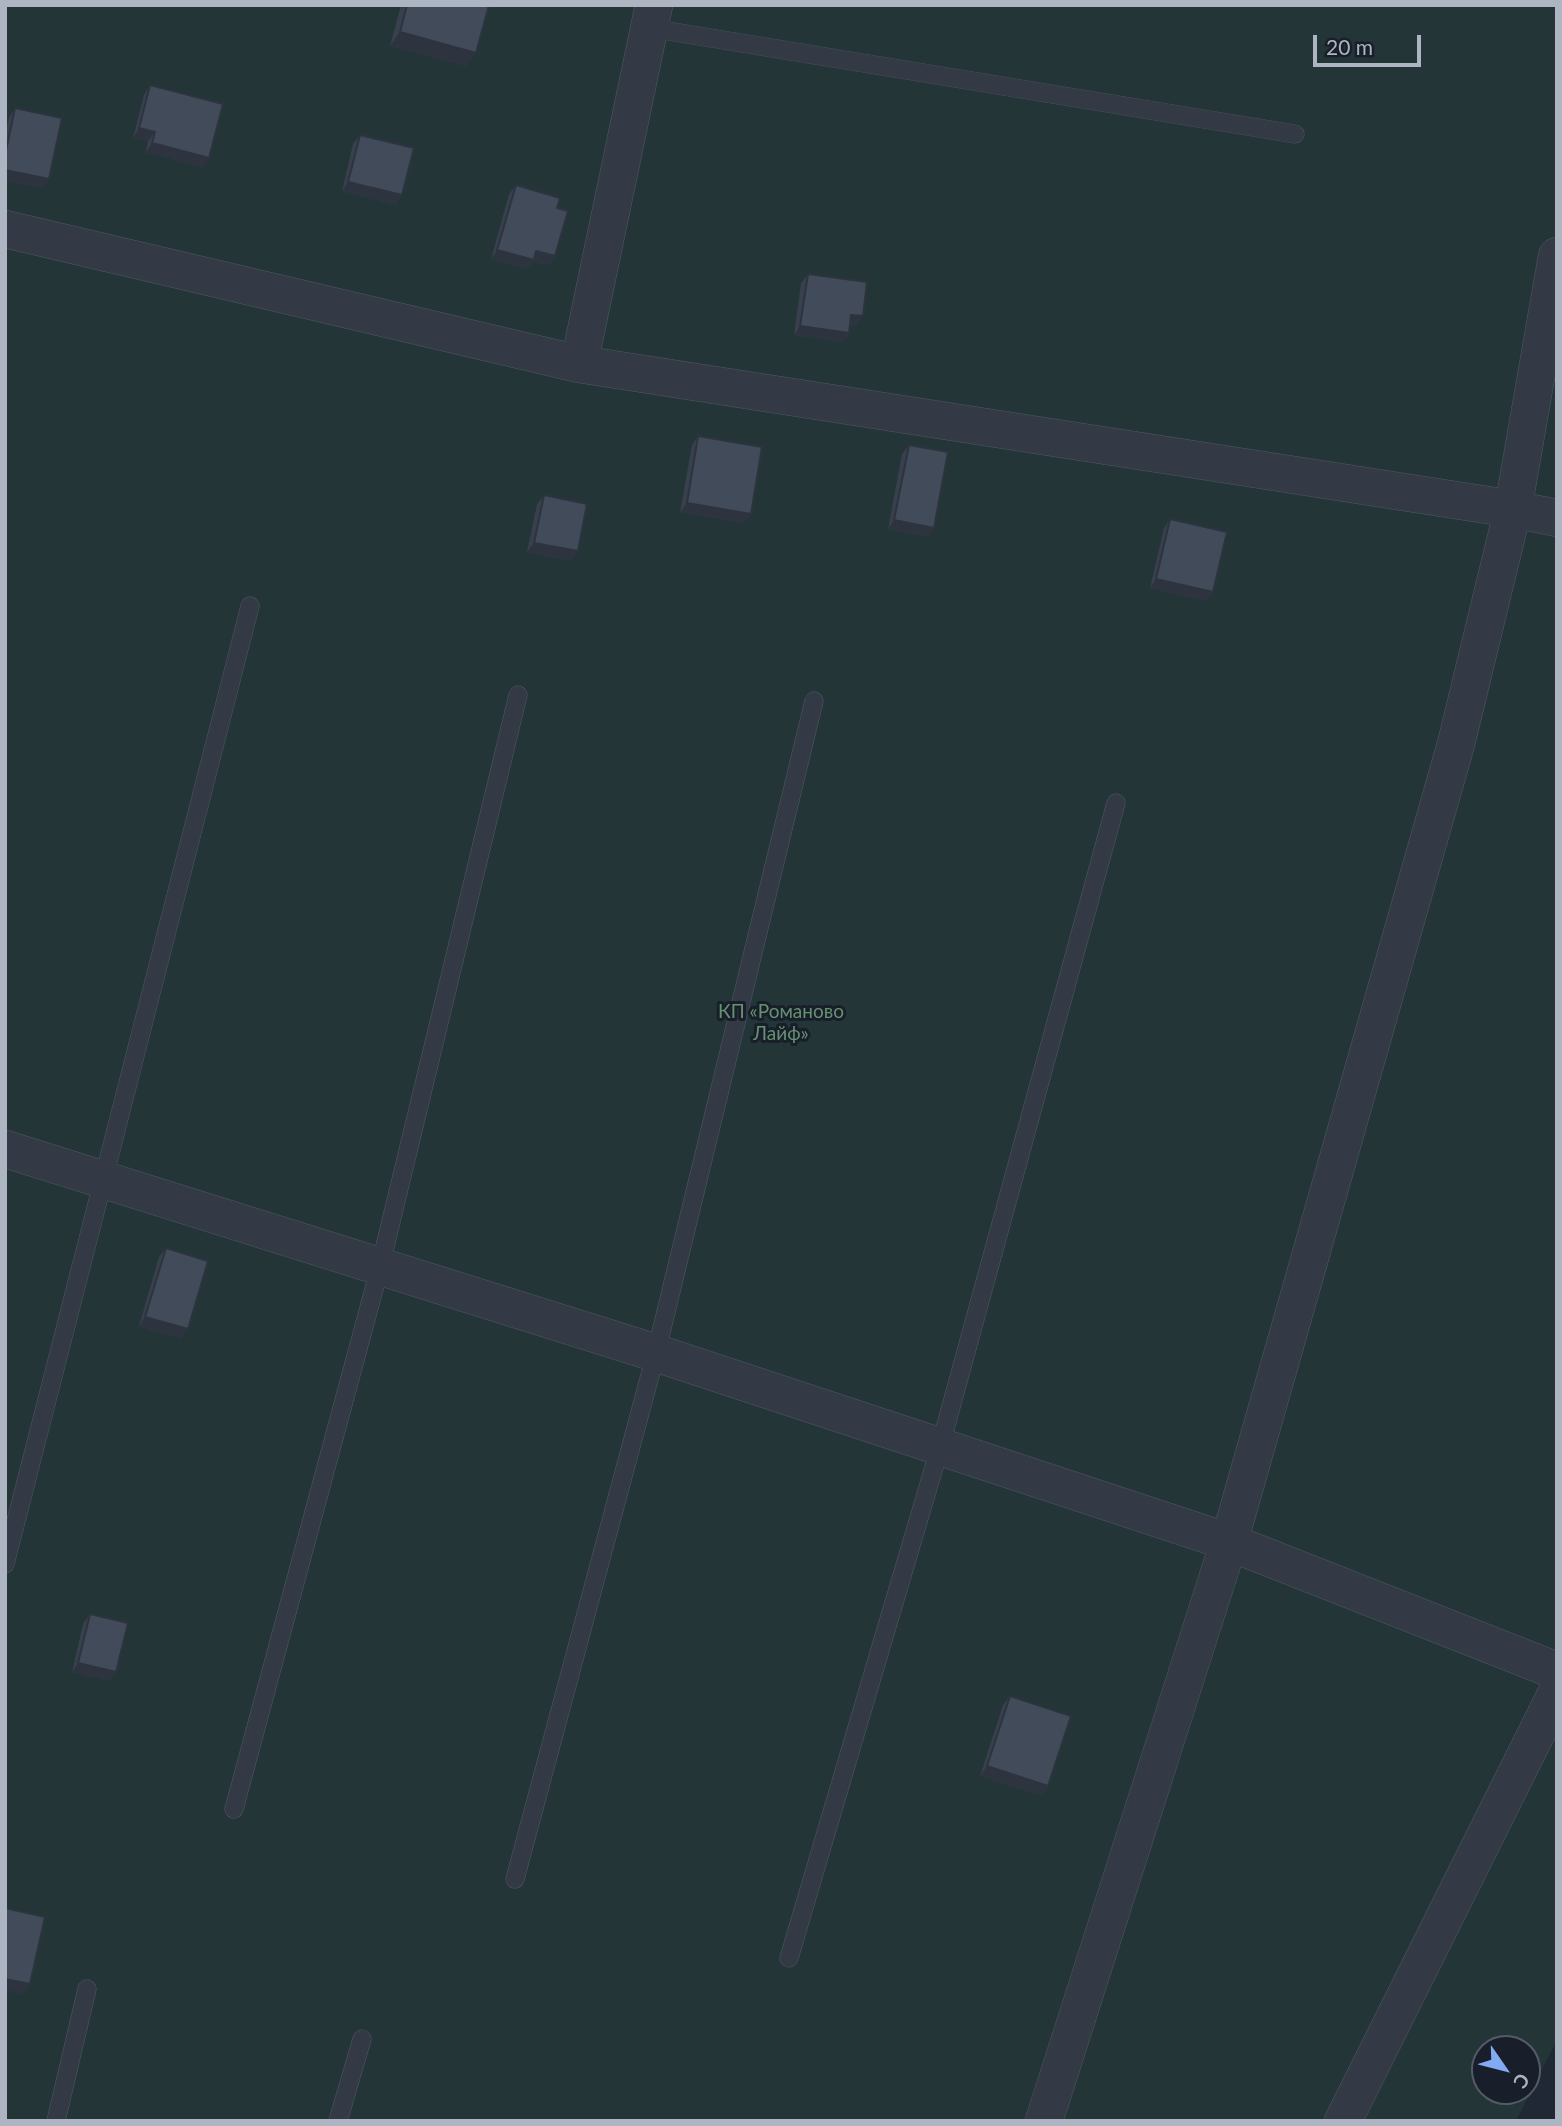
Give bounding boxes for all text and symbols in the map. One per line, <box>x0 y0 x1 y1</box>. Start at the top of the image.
scale bar <box>1317 21 1426 65</box>
text: 20 m <box>1326 34 1373 59</box>
park label: КП «Романово Лайф» <box>718 1001 844 1045</box>
north arrow <box>1471 2035 1541 2105</box>
text: С <box>1509 2069 1535 2093</box>

